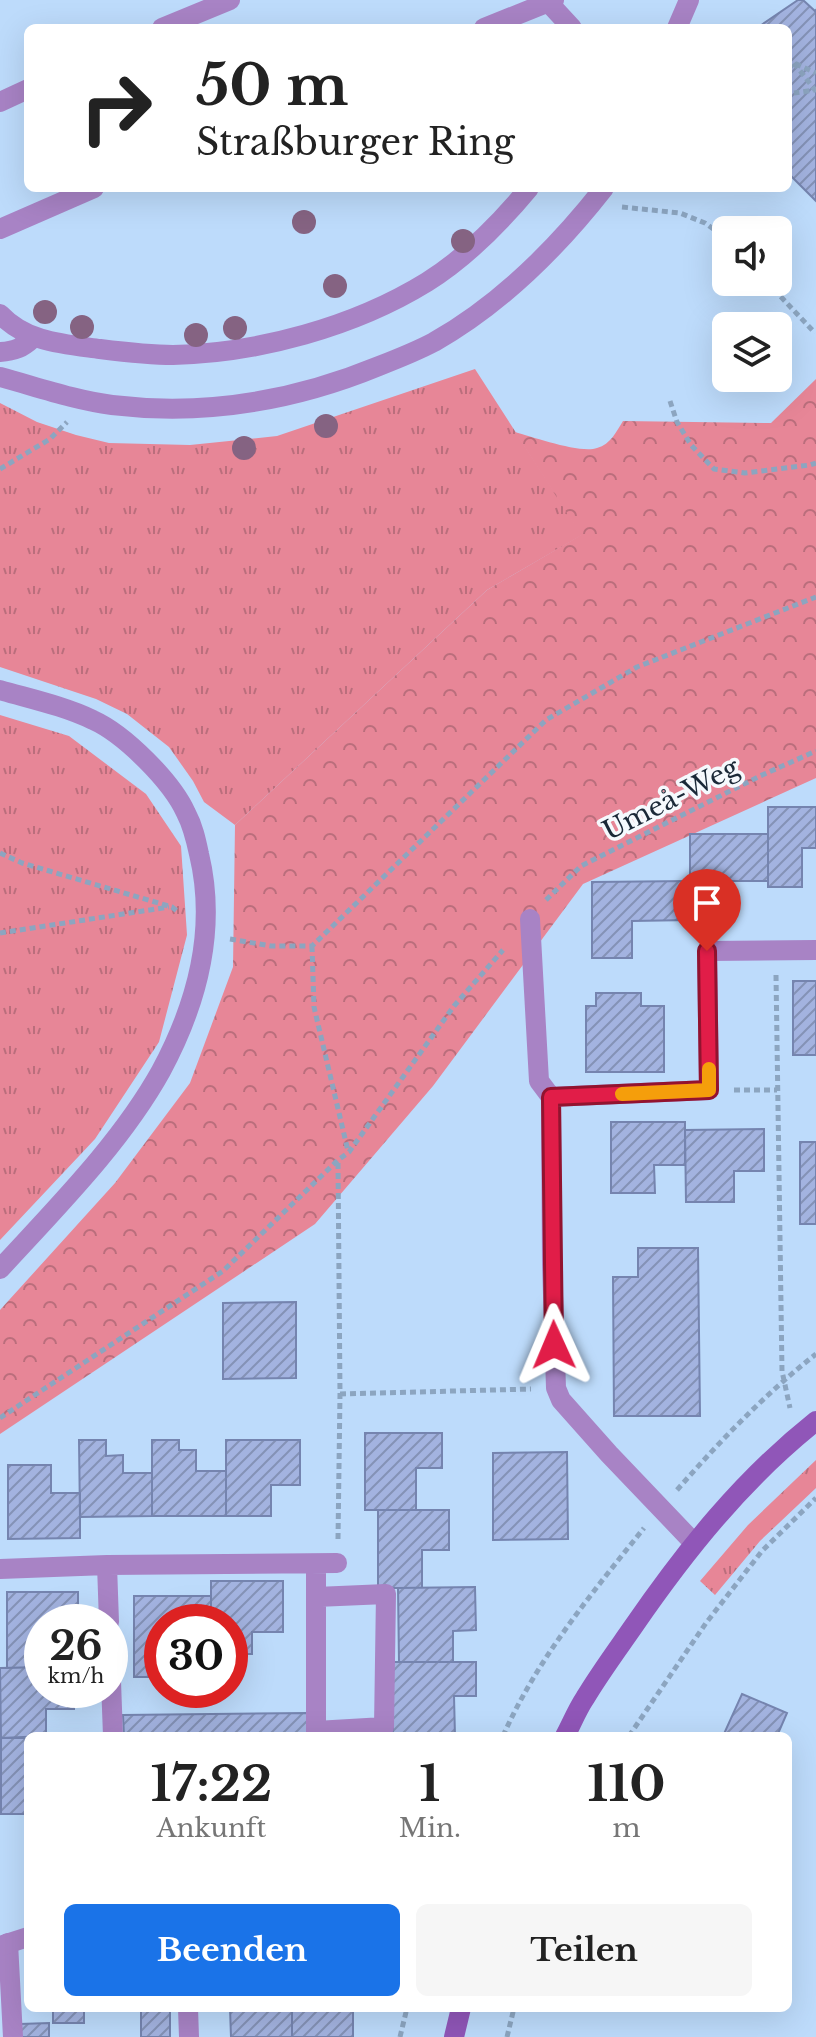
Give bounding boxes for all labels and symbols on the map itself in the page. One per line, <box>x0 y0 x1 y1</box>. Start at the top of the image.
street label: Umeå-Weg <box>597 751 745 847</box>
pin <box>673 869 741 951</box>
position arrow <box>512 1303 596 1387</box>
speed limit sign: 30 <box>144 1604 248 1708</box>

